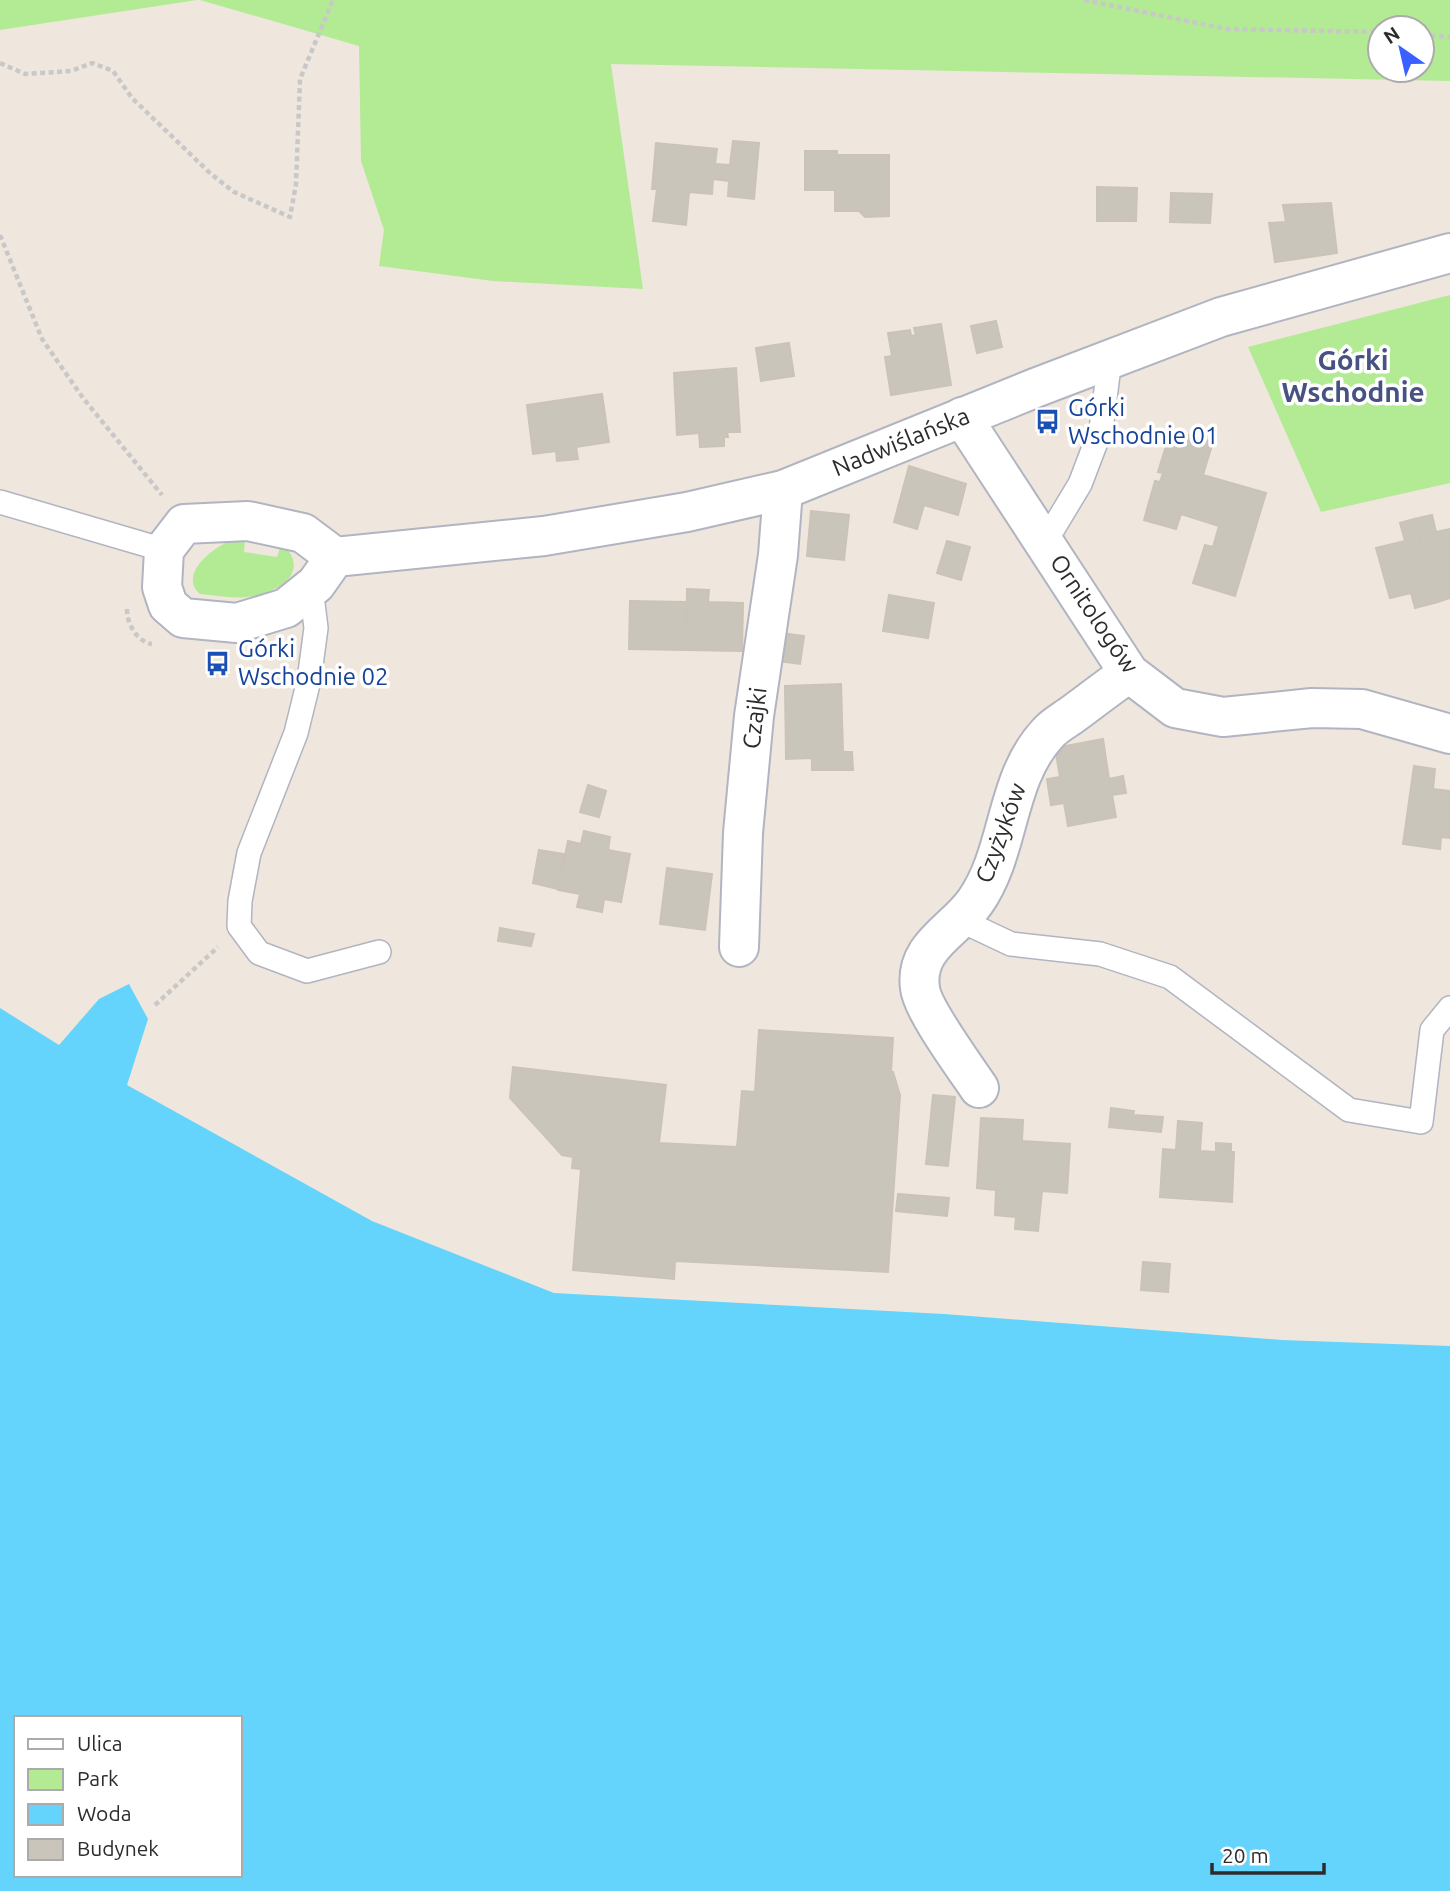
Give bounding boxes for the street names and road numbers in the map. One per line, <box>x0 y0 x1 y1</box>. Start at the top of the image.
street label: Nadwiślańska <box>828 402 973 481</box>
street label: Ornitologów <box>1045 549 1144 679</box>
street label: Czajki <box>737 686 772 750</box>
street label: Czyżyków <box>970 779 1031 886</box>

